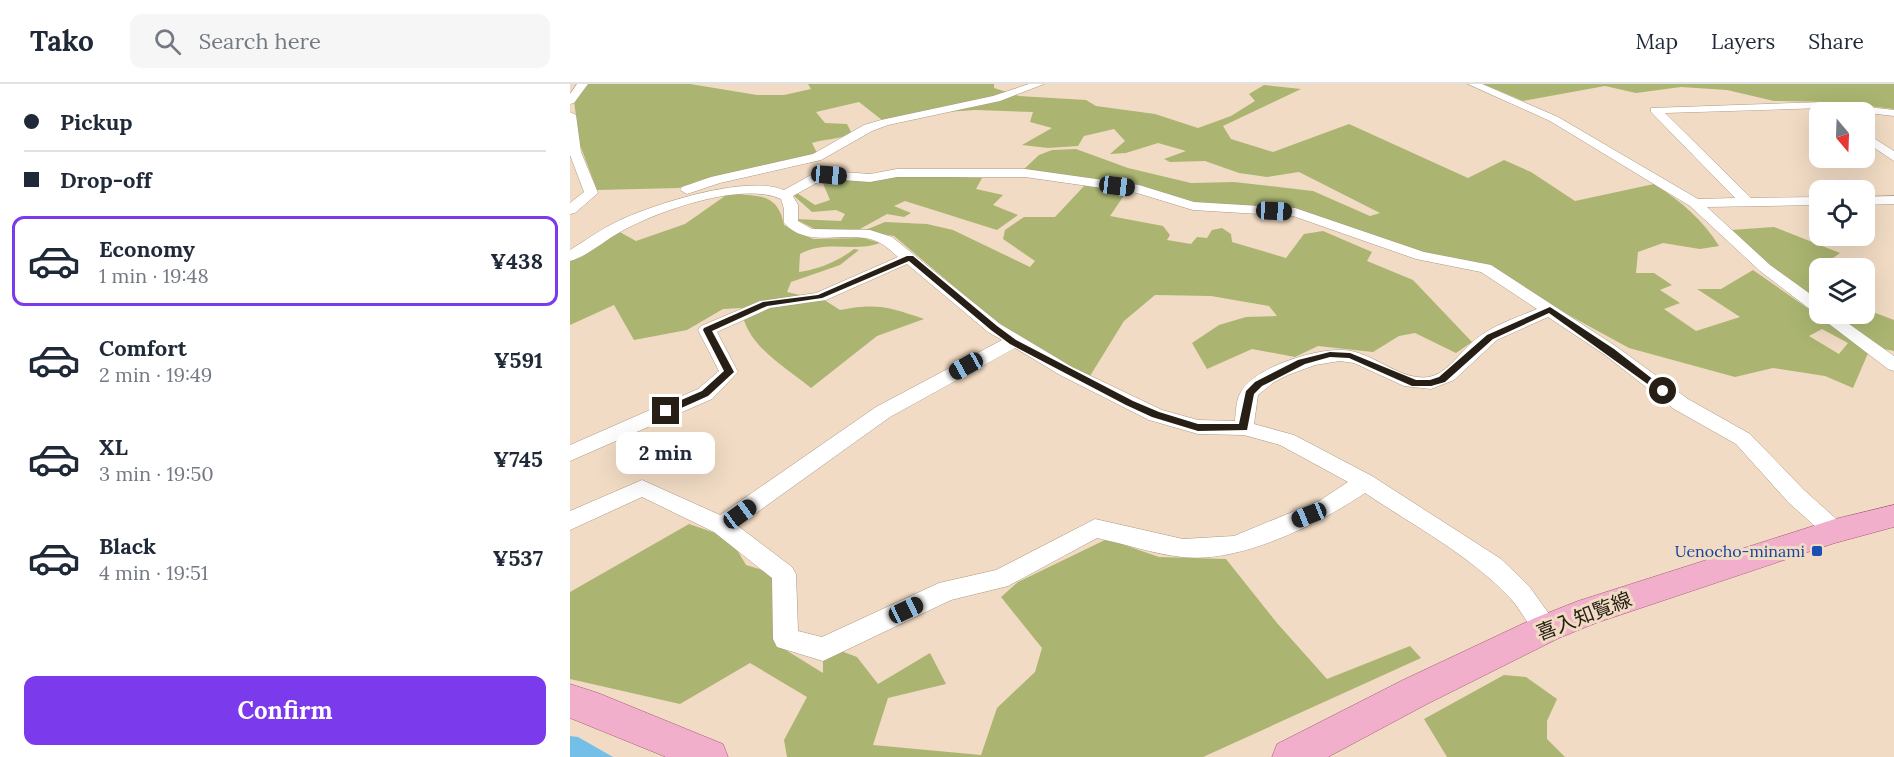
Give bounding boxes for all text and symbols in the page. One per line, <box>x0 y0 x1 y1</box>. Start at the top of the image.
search box <box>130 14 550 68</box>
text: Tako <box>30 23 94 59</box>
icon: search <box>151 25 184 58</box>
text: Search here <box>199 27 321 55</box>
text: Map <box>1635 28 1678 55</box>
text: Layers <box>1711 28 1775 55</box>
text: Share <box>1808 28 1864 55</box>
north arrow <box>1809 102 1875 168</box>
map controls <box>1809 102 1875 324</box>
text: Pickup <box>60 108 133 136</box>
car <box>810 164 848 186</box>
text: Drop-off <box>60 166 152 194</box>
car <box>1098 175 1136 197</box>
button: locate <box>1809 180 1875 246</box>
car <box>1256 201 1292 221</box>
icon: car <box>27 234 81 288</box>
text: Economy <box>99 235 195 263</box>
text: ¥438 <box>490 247 543 275</box>
button: layers <box>1809 258 1875 324</box>
text: 1 min · 19:48 <box>99 263 209 288</box>
icon: car <box>27 333 81 387</box>
text: Comfort <box>99 334 187 362</box>
text: ¥591 <box>494 346 543 374</box>
car <box>946 349 986 383</box>
text: 2 min · 19:49 <box>99 362 212 387</box>
route start <box>1649 377 1676 404</box>
route end <box>652 397 679 424</box>
icon: car <box>27 432 81 486</box>
callout: 2 min <box>616 432 716 474</box>
text: XL <box>99 433 128 461</box>
text: 2 min <box>639 440 692 465</box>
text: ¥745 <box>493 445 543 473</box>
text: 3 min · 19:50 <box>99 461 214 486</box>
car <box>720 496 760 532</box>
car <box>1289 500 1329 530</box>
icon: car <box>27 531 81 585</box>
text: Black <box>99 532 156 560</box>
place label: Uenocho-minami <box>1675 541 1805 561</box>
text: ¥537 <box>493 544 543 572</box>
marker: Uenocho-minami <box>1810 544 1824 558</box>
text: 4 min · 19:51 <box>99 560 208 585</box>
street label: 喜入知覧線 <box>1533 586 1635 645</box>
car <box>886 594 926 626</box>
button: Confirm <box>24 676 546 745</box>

